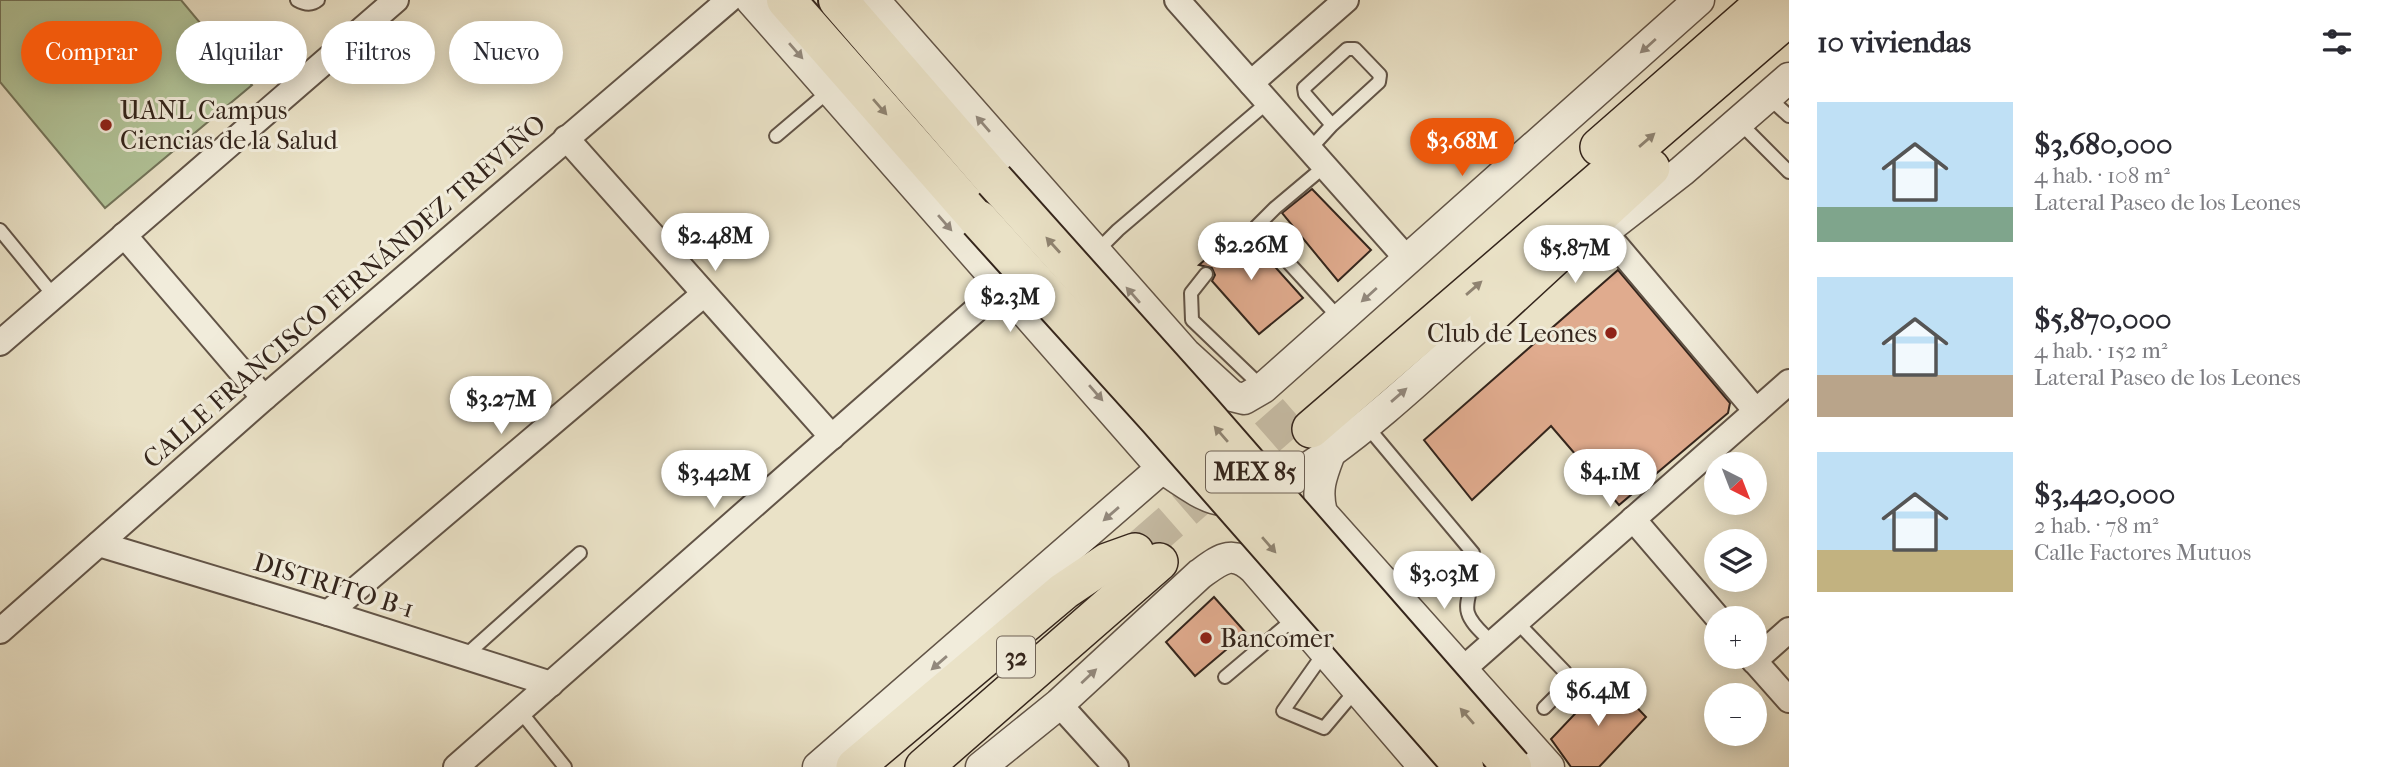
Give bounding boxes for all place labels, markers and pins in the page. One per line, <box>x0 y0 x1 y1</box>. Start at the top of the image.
place label: UANL Campus Ciencias de la Salud <box>120 95 338 156</box>
marker: UANL Campus Ciencias de la Salud <box>98 117 114 133</box>
pin: $3.68M <box>1405 118 1519 178</box>
pin: $2.48M <box>658 214 772 273</box>
pin: $2.26M <box>1194 222 1308 282</box>
pin: $5.87M <box>1518 226 1632 285</box>
pin: $2.3M <box>961 274 1059 334</box>
place label: Club de Leones <box>1427 318 1597 349</box>
marker: Club de Leones <box>1603 325 1619 341</box>
pin: $3.27M <box>444 376 558 436</box>
pin: $4.1M <box>1561 449 1659 509</box>
pin: $3.42M <box>657 450 771 510</box>
pin: $3.03M <box>1387 552 1501 611</box>
place label: Bancomer <box>1220 623 1334 654</box>
marker: Bancomer <box>1198 630 1214 646</box>
pin: $6.4M <box>1549 668 1647 728</box>

